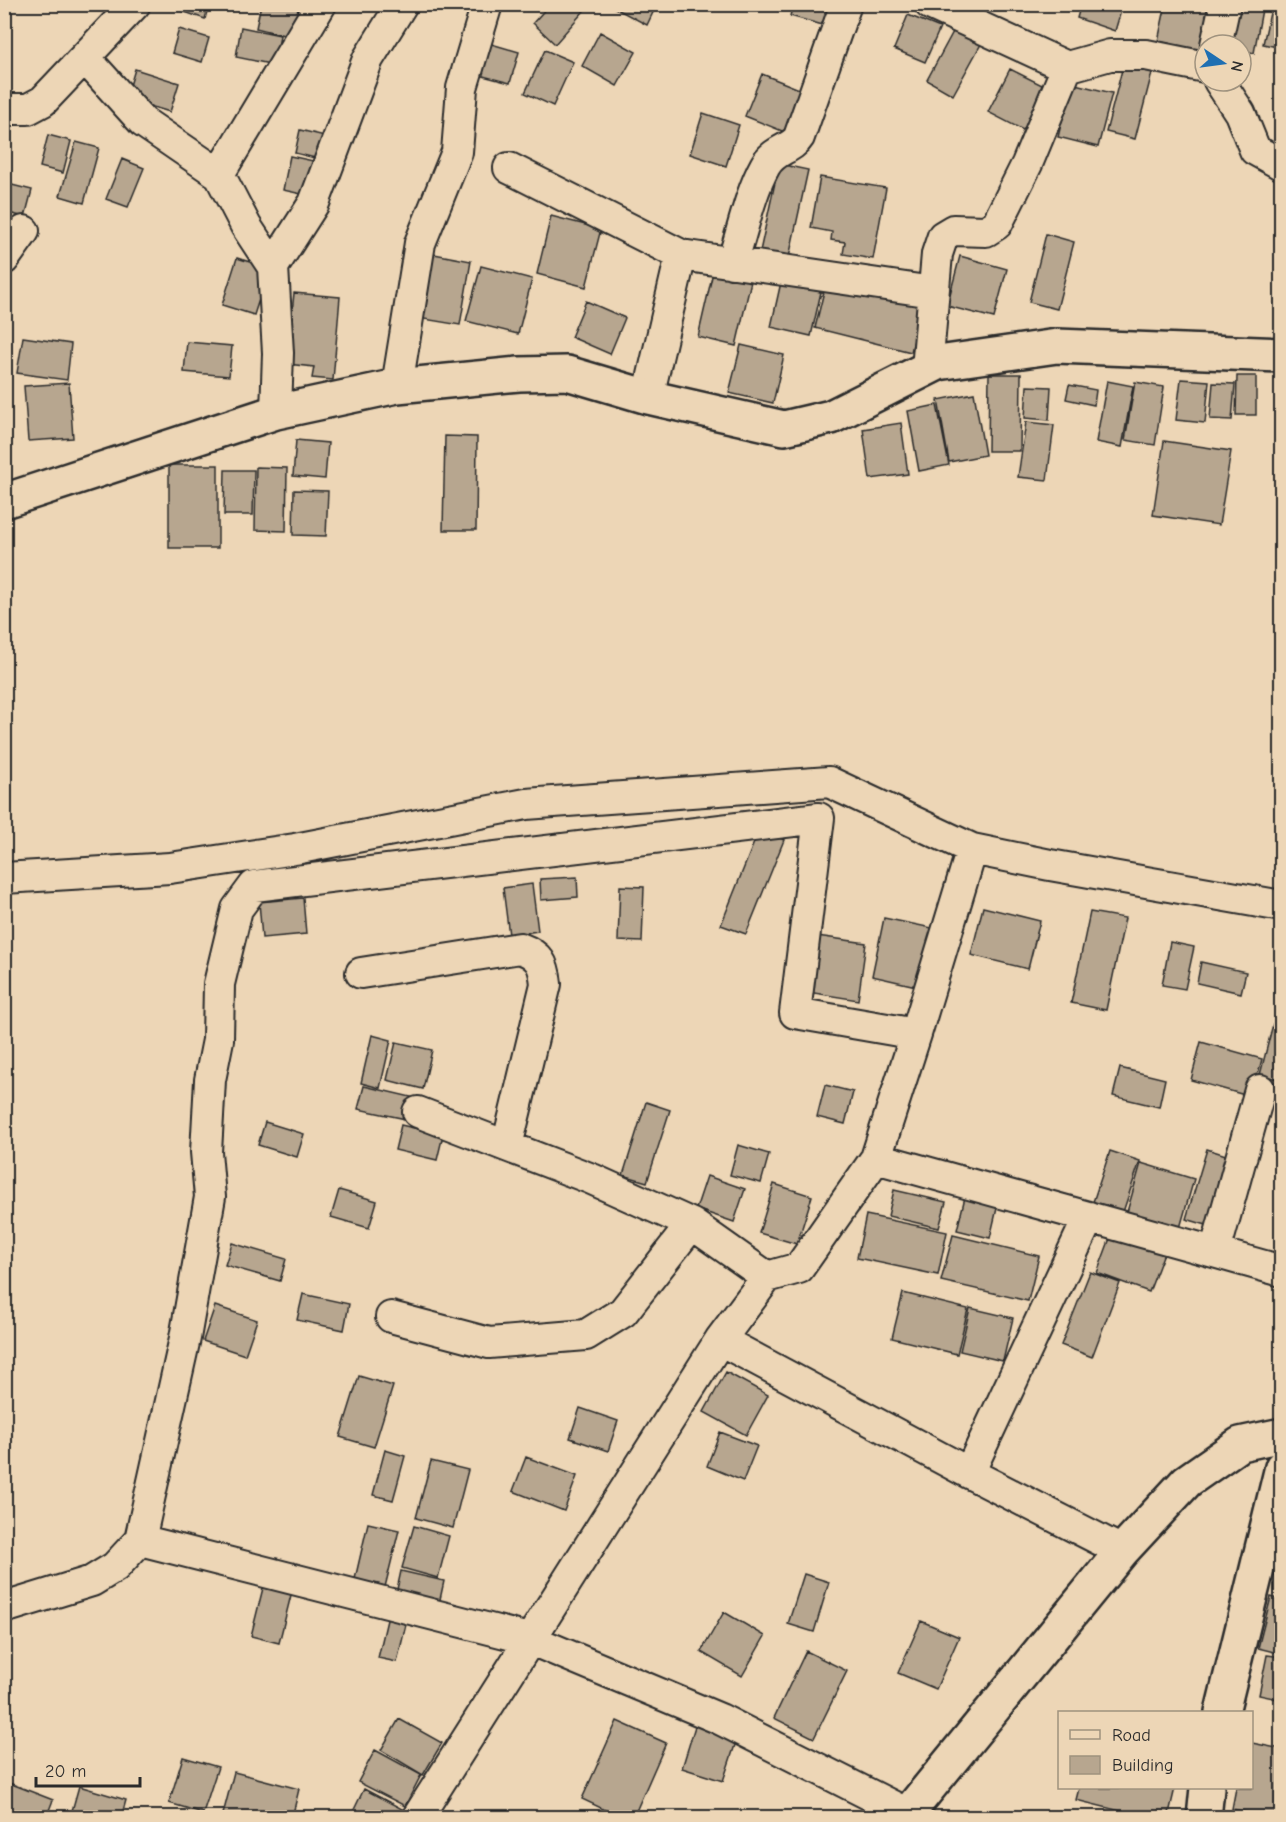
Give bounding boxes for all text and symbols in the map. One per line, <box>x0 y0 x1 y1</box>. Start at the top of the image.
north arrow <box>1193 33 1253 93</box>
text: N <box>1227 59 1247 73</box>
legend <box>1058 1711 1253 1789</box>
text: Road <box>1112 1725 1151 1746</box>
scale bar <box>36 1750 140 1788</box>
text: Building <box>1112 1755 1174 1776</box>
text: 20 m <box>45 1761 86 1782</box>

